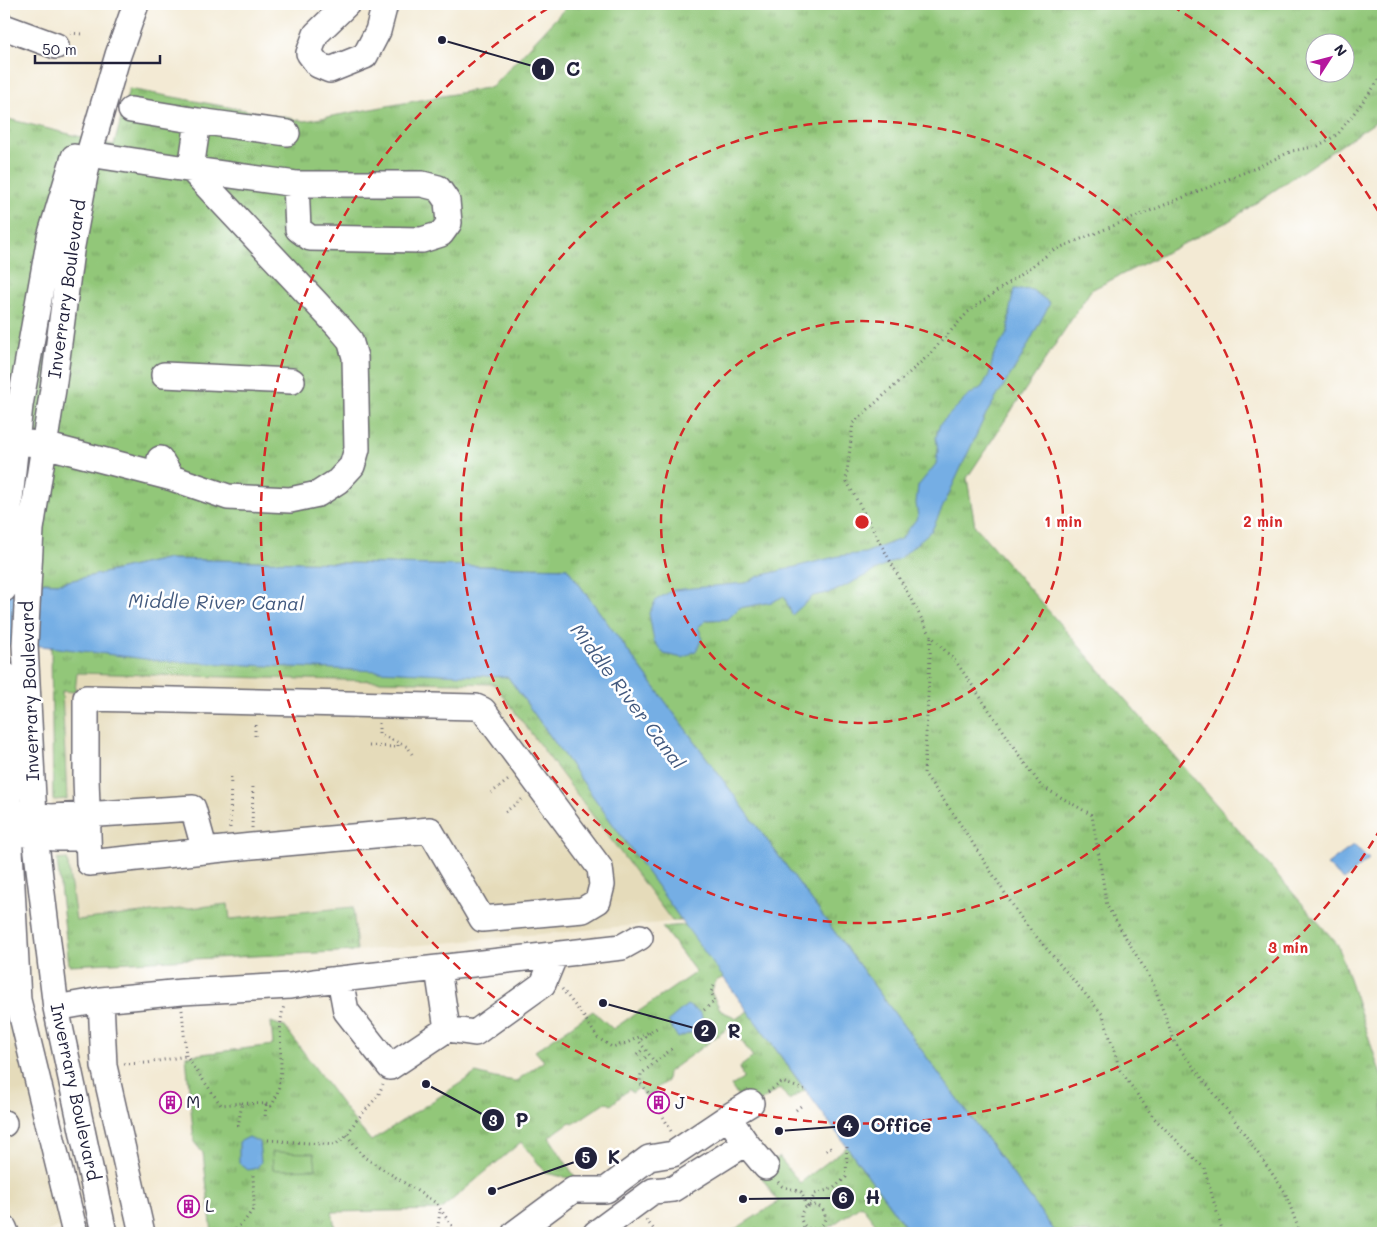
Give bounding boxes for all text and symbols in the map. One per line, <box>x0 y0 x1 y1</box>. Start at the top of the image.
scale bar <box>35 32 160 64</box>
north arrow <box>1304 32 1354 82</box>
text: 50 m <box>42 39 77 59</box>
text: N <box>1330 40 1352 60</box>
callout: C <box>531 52 590 86</box>
text: C <box>566 56 580 81</box>
text: 1 <box>540 59 546 79</box>
street label: Inverrary Boulevard <box>42 198 90 380</box>
text: 1 min <box>1044 511 1082 531</box>
text: 2 min <box>1243 511 1283 531</box>
centre of rings <box>853 513 871 531</box>
water label: Middle River Canal <box>128 587 304 616</box>
street label: Inverrary Boulevard <box>14 600 44 782</box>
water label: Middle River Canal <box>566 618 691 774</box>
text: 3 min <box>1268 937 1308 957</box>
street label: Inverrary Boulevard <box>45 1001 106 1183</box>
callout: R <box>693 1014 751 1048</box>
text: R <box>727 1018 741 1043</box>
text: 2 <box>701 1020 709 1040</box>
place label: M <box>186 1089 200 1113</box>
building icon: M <box>158 1090 182 1114</box>
place label: J <box>675 1090 685 1114</box>
building icon: J <box>647 1091 671 1115</box>
callout: P <box>480 1103 538 1137</box>
text: P <box>516 1107 529 1132</box>
callout: Office <box>835 1109 941 1143</box>
text: 3 <box>488 1110 498 1130</box>
text: Office <box>871 1112 931 1137</box>
text: 4 <box>843 1115 853 1135</box>
callout: K <box>573 1141 631 1175</box>
text: K <box>608 1144 620 1169</box>
text: 5 <box>582 1147 591 1167</box>
callout: H <box>830 1181 891 1215</box>
text: H <box>865 1184 881 1209</box>
text: 6 <box>838 1187 848 1207</box>
place label: L <box>205 1193 215 1217</box>
building icon: L <box>177 1194 201 1218</box>

